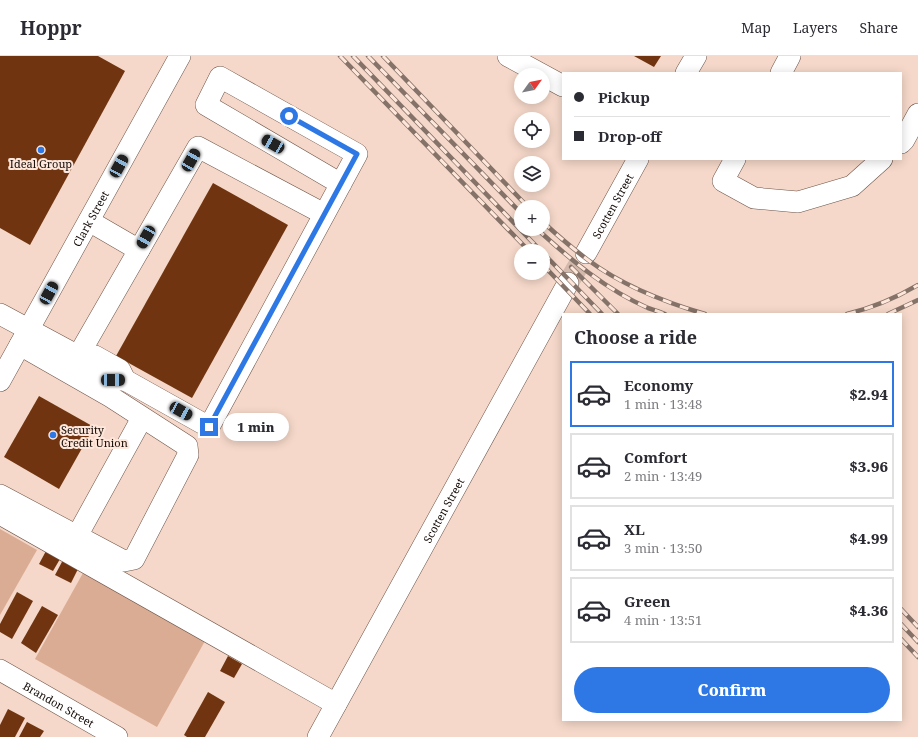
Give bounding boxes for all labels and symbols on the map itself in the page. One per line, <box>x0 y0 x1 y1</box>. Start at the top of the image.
north arrow <box>514 68 550 104</box>
route start <box>280 107 298 125</box>
car <box>260 133 286 155</box>
marker: Ideal Group <box>36 145 46 155</box>
car <box>180 147 202 173</box>
car <box>108 153 130 179</box>
place label: Ideal Group <box>10 156 72 171</box>
street label: Scotten Street <box>588 170 636 241</box>
street label: Clark Street <box>69 188 112 249</box>
car <box>135 224 157 250</box>
car <box>38 280 60 306</box>
car <box>101 374 125 386</box>
car <box>168 400 194 422</box>
callout: 1 min <box>223 413 289 441</box>
route end <box>200 418 218 436</box>
place label: Security Credit Union <box>61 422 128 450</box>
marker: Security Credit Union <box>48 430 58 440</box>
street label: Scotten Street <box>419 475 467 545</box>
street label: Brandon Street <box>21 678 97 730</box>

